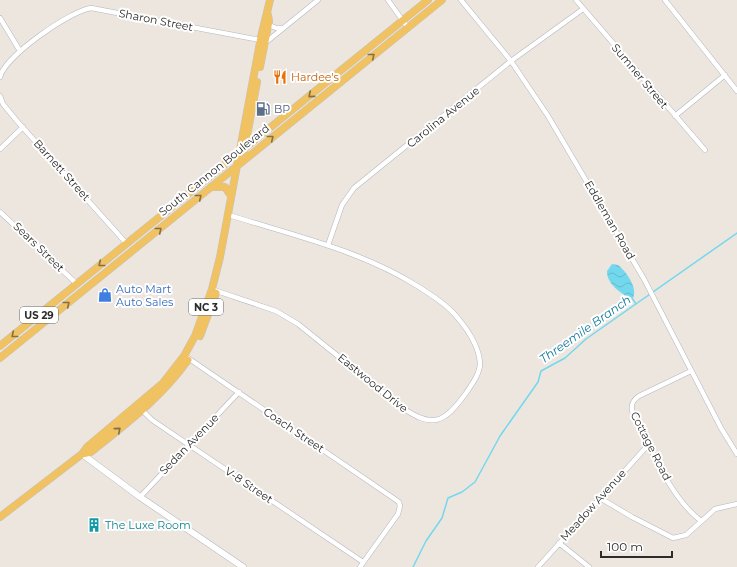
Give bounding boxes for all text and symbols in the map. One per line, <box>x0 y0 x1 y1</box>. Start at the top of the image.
street label: Sharon Street <box>118 6 195 34</box>
street label: Sumner Street <box>609 41 672 112</box>
one-way arrow <box>368 54 375 61</box>
restaurant icon: Hardee's <box>272 69 288 85</box>
place label: Hardee's <box>291 70 339 84</box>
street label: Carolina Avenue <box>404 83 482 151</box>
one-way arrow <box>309 91 316 98</box>
fuel station icon: BP <box>255 101 271 117</box>
place label: BP <box>274 102 290 116</box>
street label: South Cannon Boulevard <box>156 121 272 219</box>
street label: Barnett Street <box>31 136 94 204</box>
one-way arrow <box>267 136 274 143</box>
street label: Eddleman Road <box>582 178 638 262</box>
one-way arrow <box>195 194 202 201</box>
street label: Sears Street <box>11 219 68 275</box>
one-way arrow <box>154 227 161 234</box>
one-way arrow <box>99 259 106 266</box>
place label: Auto Mart Auto Sales <box>116 282 174 309</box>
shop icon: Auto Mart Auto Sales <box>97 287 113 303</box>
water label: Threemile Branch <box>536 292 634 366</box>
road number: NC 3 <box>189 299 223 315</box>
one-way arrow <box>63 301 70 308</box>
road number: US 29 <box>20 307 58 323</box>
one-way arrow <box>11 330 18 337</box>
street label: Eastwood Drive <box>335 351 411 416</box>
street label: Coach Street <box>261 404 328 456</box>
street label: Cottage Road <box>628 409 674 483</box>
street label: Sedan Avenue <box>156 410 222 477</box>
one-way arrow <box>113 428 120 435</box>
street label: V-8 Street <box>222 464 276 506</box>
street label: Meadow Avenue <box>557 466 629 544</box>
building icon: The Luxe Room <box>86 517 102 533</box>
place label: The Luxe Room <box>105 518 191 532</box>
scale bar <box>601 533 672 559</box>
text: 100 m <box>607 539 643 554</box>

